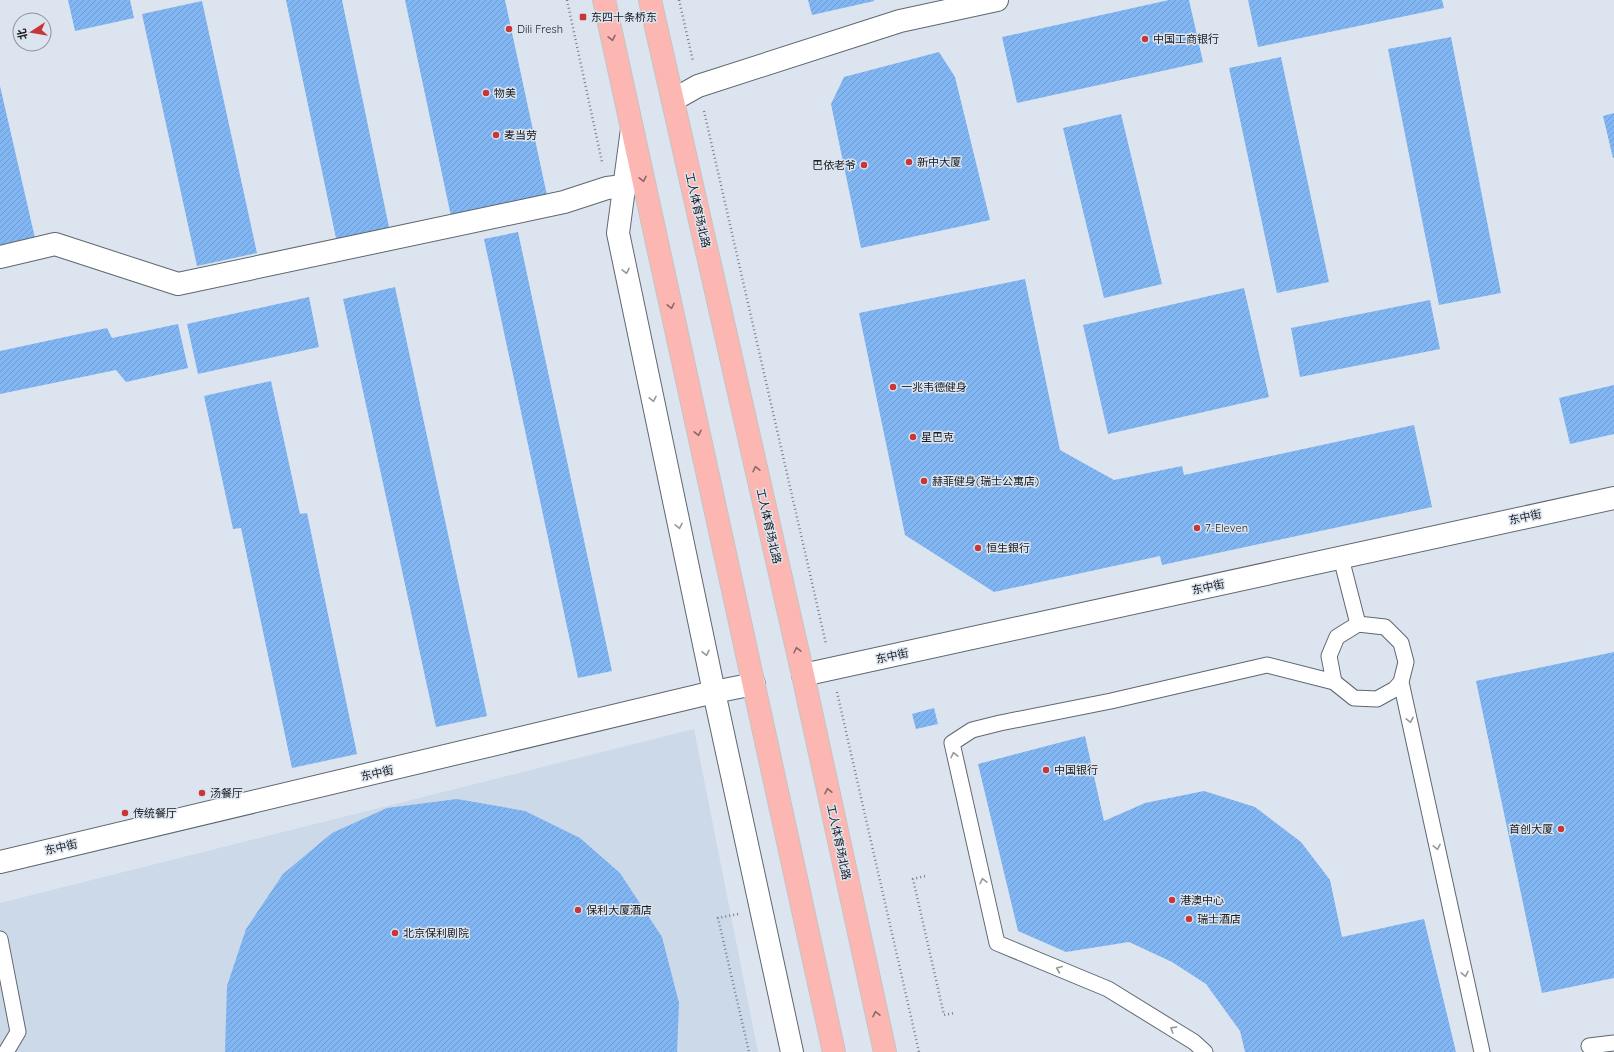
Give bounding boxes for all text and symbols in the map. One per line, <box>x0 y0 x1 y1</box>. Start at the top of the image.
place label: 东四十条桥东 <box>591 10 657 24</box>
north arrow <box>12 12 52 52</box>
marker: 东四十条桥东 <box>578 12 588 22</box>
place label: Dili Fresh <box>517 22 563 36</box>
marker: Dili Fresh <box>504 24 514 34</box>
text: 北 <box>14 27 30 41</box>
place label: 中国工商银行 <box>1153 32 1219 46</box>
marker: 中国工商银行 <box>1140 34 1150 44</box>
one-way arrow <box>607 35 615 41</box>
place label: 物美 <box>494 86 516 100</box>
marker: 物美 <box>481 88 491 98</box>
place label: 麦当劳 <box>504 128 537 142</box>
marker: 麦当劳 <box>491 130 501 140</box>
place label: 新中大厦 <box>917 155 961 169</box>
marker: 新中大厦 <box>904 157 914 167</box>
place label: 巴依老爷 <box>812 158 856 172</box>
marker: 巴依老爷 <box>859 160 869 170</box>
street label: 工人体育场北路 <box>683 171 713 249</box>
one-way arrow <box>638 176 646 182</box>
one-way arrow <box>622 268 630 275</box>
one-way arrow <box>666 303 674 309</box>
place label: 一兆韦德健身 <box>901 380 967 394</box>
marker: 一兆韦德健身 <box>888 382 898 392</box>
one-way arrow <box>648 396 656 402</box>
one-way arrow <box>694 430 702 436</box>
place label: 星巴克 <box>921 430 954 444</box>
marker: 星巴克 <box>908 432 918 442</box>
one-way arrow <box>753 466 761 472</box>
place label: 赫菲健身(瑞士公寓店) <box>932 474 1039 488</box>
marker: 赫菲健身(瑞士公寓店) <box>919 476 929 486</box>
street label: 工人体育场北路 <box>754 487 784 565</box>
street label: 东中街 <box>1507 507 1543 527</box>
place label: 7-Eleven <box>1205 521 1248 535</box>
one-way arrow <box>675 523 683 529</box>
marker: 7-Eleven <box>1192 523 1202 533</box>
place label: 恒生銀行 <box>986 541 1030 555</box>
marker: 恒生銀行 <box>973 543 983 553</box>
street label: 东中街 <box>1190 577 1226 597</box>
street label: 东中街 <box>874 646 910 666</box>
one-way arrow <box>794 647 802 654</box>
one-way arrow <box>702 650 710 656</box>
one-way arrow <box>1405 717 1413 723</box>
one-way arrow <box>951 751 959 758</box>
street label: 东中街 <box>359 762 395 784</box>
place label: 中国银行 <box>1054 763 1098 777</box>
marker: 中国银行 <box>1041 765 1051 775</box>
place label: 汤餐厅 <box>210 786 243 800</box>
marker: 汤餐厅 <box>197 788 207 798</box>
one-way arrow <box>825 788 833 794</box>
street label: 工人体育场北路 <box>824 803 854 881</box>
place label: 传统餐厅 <box>133 806 177 820</box>
marker: 传统餐厅 <box>120 808 130 818</box>
place label: 首创大厦 <box>1509 822 1553 836</box>
marker: 首创大厦 <box>1556 824 1566 834</box>
street label: 东中街 <box>43 836 79 858</box>
one-way arrow <box>1433 844 1441 850</box>
one-way arrow <box>979 878 987 885</box>
place label: 港澳中心 <box>1180 893 1224 907</box>
marker: 港澳中心 <box>1167 895 1177 905</box>
place label: 保利大厦酒店 <box>586 903 652 917</box>
marker: 保利大厦酒店 <box>573 905 583 915</box>
place label: 瑞士酒店 <box>1197 912 1241 926</box>
marker: 瑞士酒店 <box>1184 914 1194 924</box>
place label: 北京保利剧院 <box>403 926 469 940</box>
marker: 北京保利剧院 <box>390 928 400 938</box>
one-way arrow <box>1055 965 1062 973</box>
one-way arrow <box>1461 971 1469 977</box>
one-way arrow <box>873 1011 881 1017</box>
one-way arrow <box>1170 1026 1177 1034</box>

